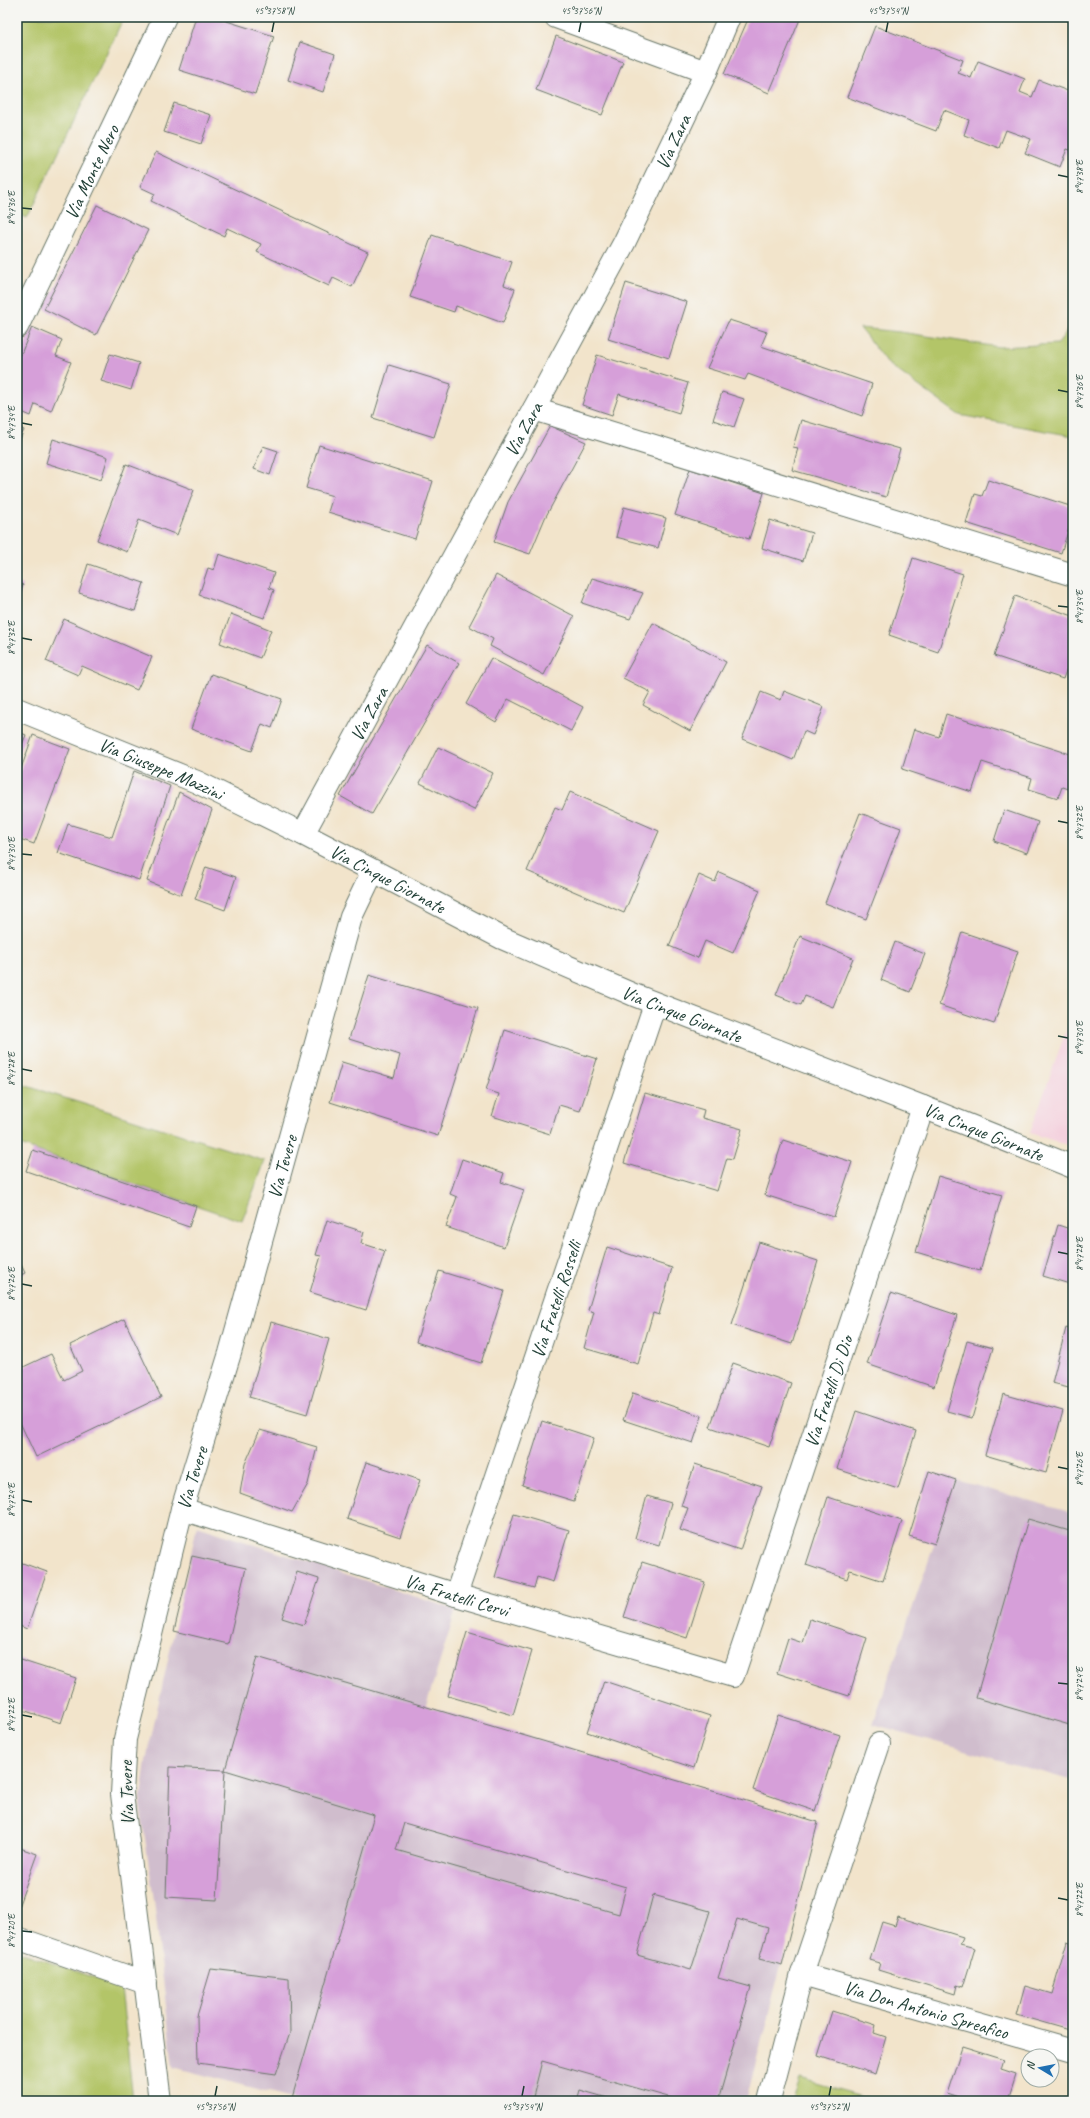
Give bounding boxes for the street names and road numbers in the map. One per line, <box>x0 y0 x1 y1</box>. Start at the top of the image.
street label: Via Zara <box>650 109 698 173</box>
street label: Via Monte Nero <box>59 120 125 223</box>
street label: Via Zara <box>500 397 549 461</box>
street label: Via Zara <box>345 681 394 745</box>
street label: Via Giuseppe Mazzini <box>95 732 229 807</box>
street label: Via Cinque Giornate <box>326 839 451 920</box>
street label: Via Cinque Giornate <box>618 980 747 1049</box>
street label: Via Cinque Giornate <box>920 1098 1048 1168</box>
street label: Via Tevere <box>262 1131 303 1201</box>
street label: Via Fratelli Rosselli <box>526 1236 588 1361</box>
street label: Via Fratelli Di Dio <box>799 1331 860 1450</box>
street label: Via Tevere <box>172 1442 214 1513</box>
street label: Via Fratelli Cervi <box>402 1569 514 1623</box>
street label: Via Tevere <box>114 1759 140 1826</box>
street label: Via Don Antonio Spreafico <box>841 1975 1012 2045</box>

